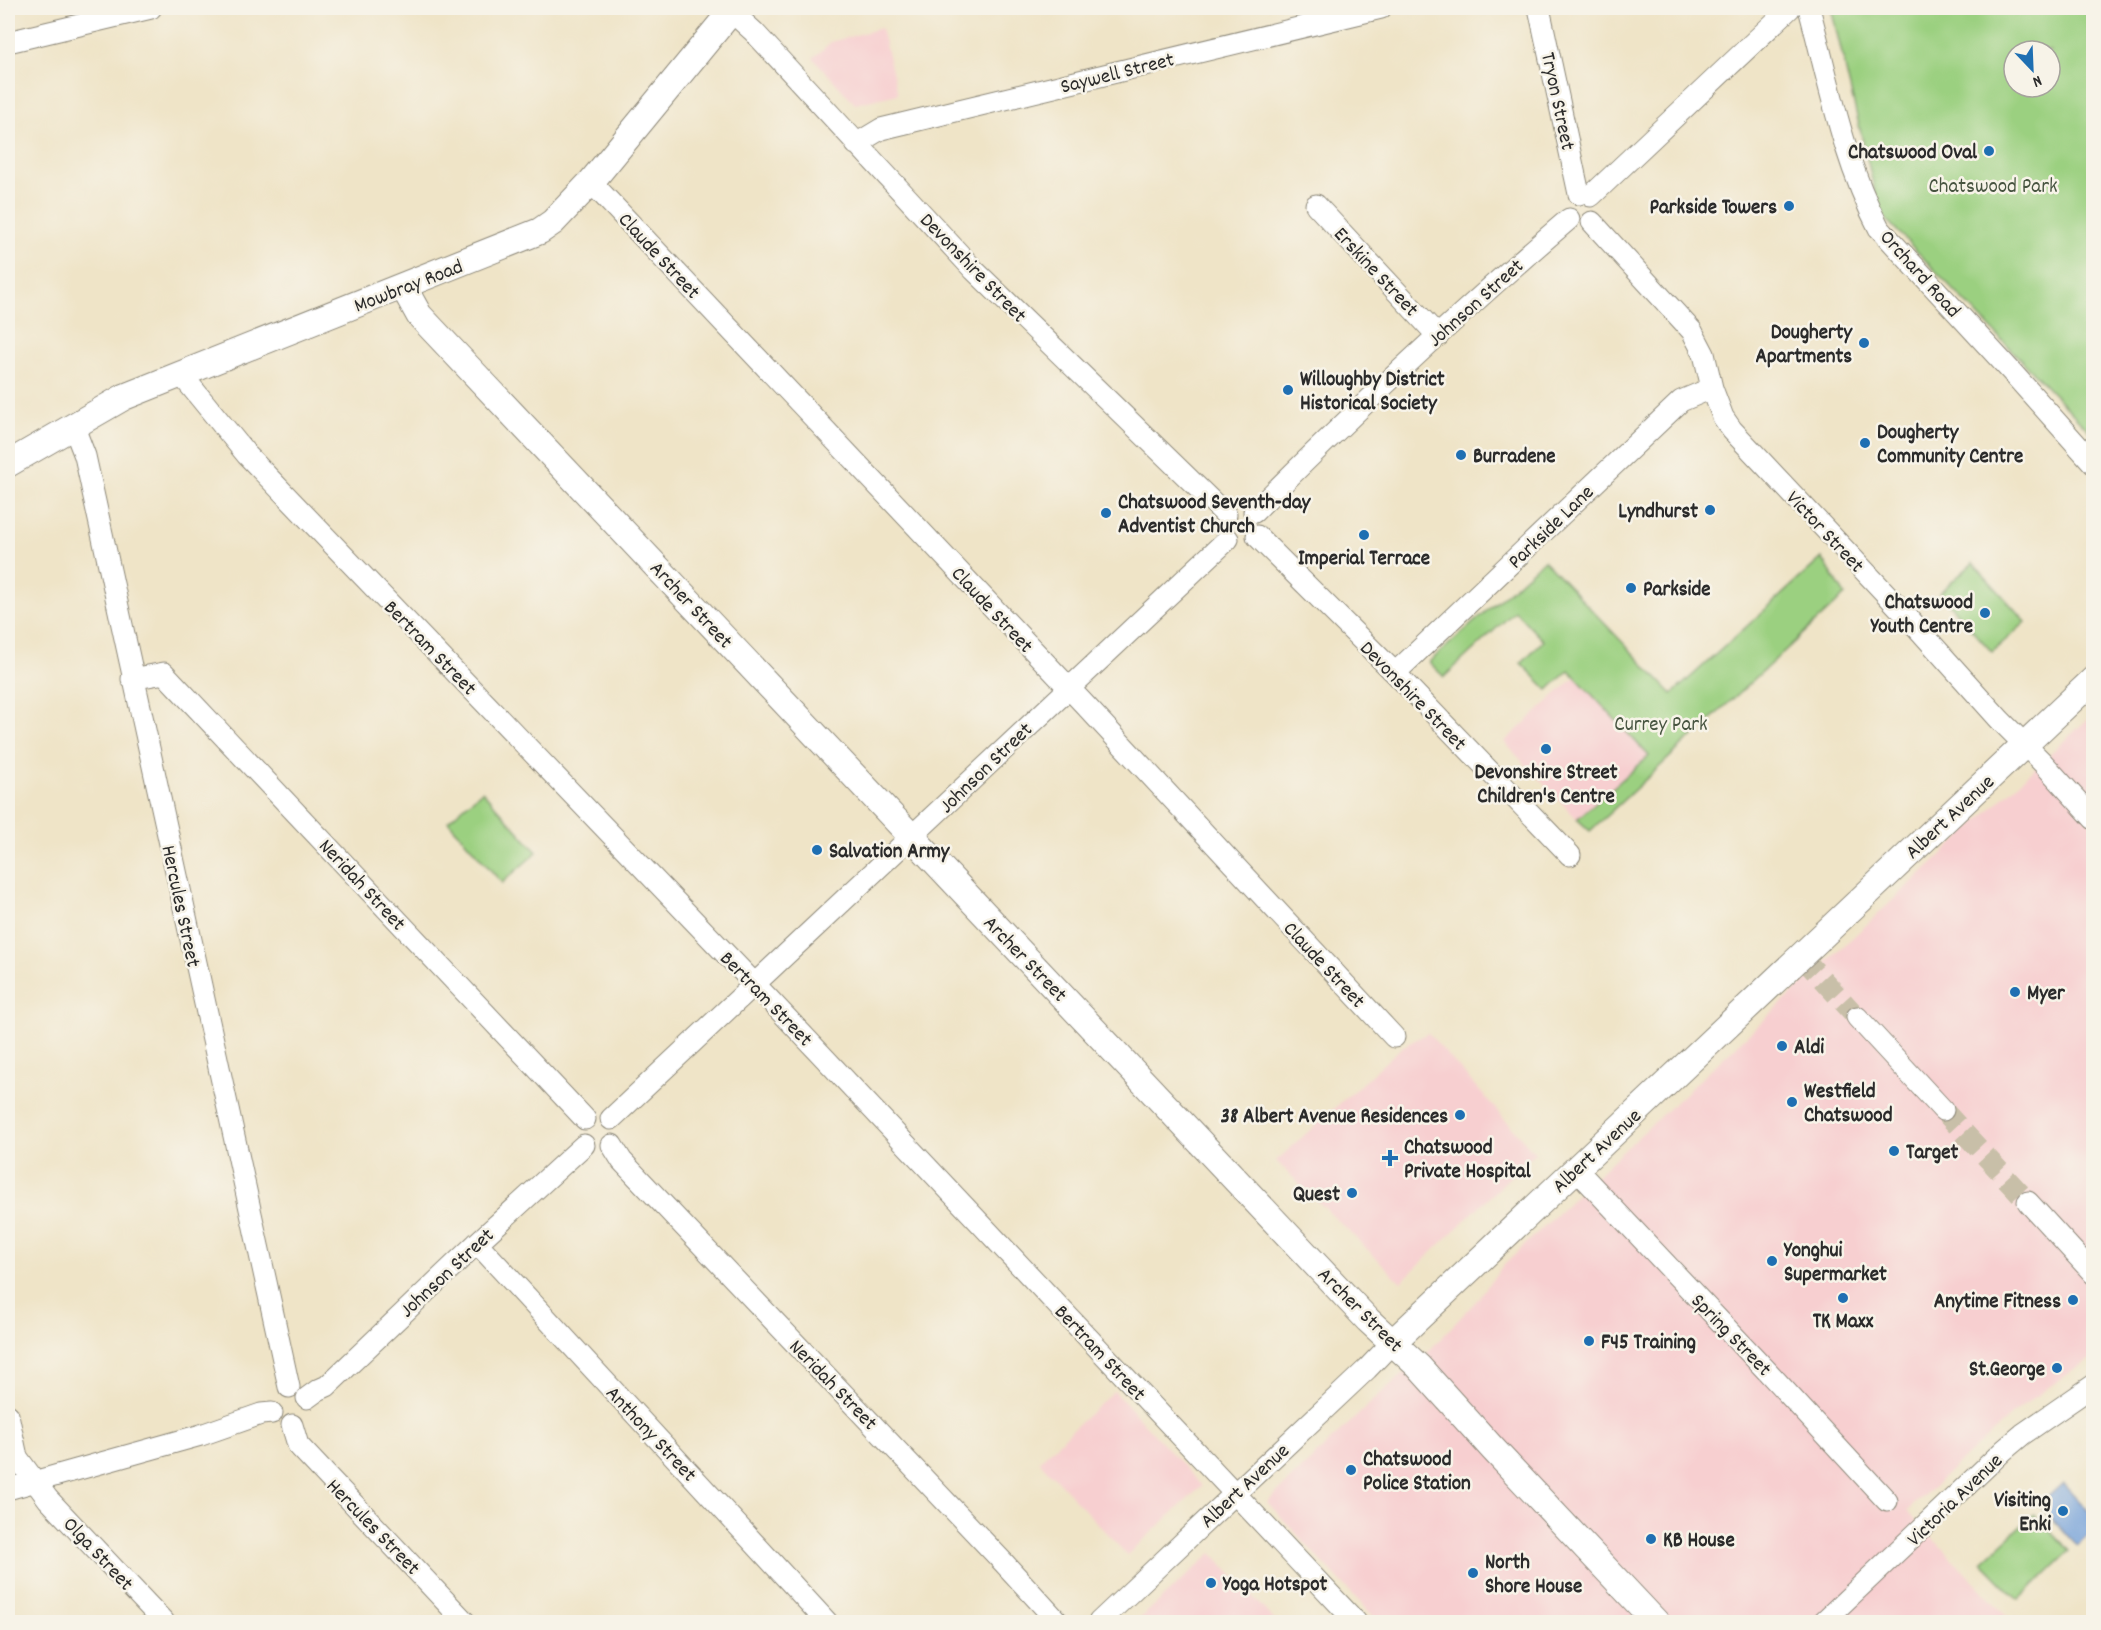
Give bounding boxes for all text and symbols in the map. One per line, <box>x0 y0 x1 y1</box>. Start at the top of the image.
north arrow <box>2002 39 2062 99</box>
street label: Saywell Street <box>1058 46 1178 104</box>
street label: Tryon Street <box>1531 50 1581 154</box>
text: N <box>2029 68 2045 93</box>
place label: Chatswood Oval <box>1848 139 1978 169</box>
marker: Chatswood Oval <box>1982 144 1996 158</box>
park label: Chatswood Park <box>1928 173 2058 203</box>
place label: Parkside Towers <box>1649 194 1777 224</box>
marker: Parkside Towers <box>1782 199 1796 213</box>
street label: Claude Street <box>610 207 706 307</box>
street label: Devonshire Street <box>911 207 1032 331</box>
street label: Erskine Street <box>1325 221 1425 325</box>
street label: Orchard Road <box>1871 224 1967 326</box>
street label: Mowbray Road <box>350 253 468 322</box>
street label: Johnson Street <box>1422 253 1532 356</box>
place label: Dougherty Apartments <box>1756 319 1853 373</box>
marker: Dougherty Apartments <box>1857 336 1871 350</box>
place label: Willoughby District Historical Society <box>1300 366 1445 420</box>
marker: Willoughby District Historical Society <box>1281 383 1295 397</box>
place label: Dougherty Community Centre <box>1877 419 2023 473</box>
marker: Dougherty Community Centre <box>1858 436 1872 450</box>
place label: Burradene <box>1473 443 1555 473</box>
marker: Burradene <box>1454 448 1468 462</box>
street label: Parkside Lane <box>1502 479 1602 577</box>
street label: Victor Street <box>1778 485 1870 581</box>
place label: Chatswood Seventh-day Adventist Church <box>1118 489 1312 543</box>
place label: Lyndhurst <box>1618 498 1698 528</box>
marker: Lyndhurst <box>1703 503 1717 517</box>
marker: Chatswood Seventh-day Adventist Church <box>1099 506 1113 520</box>
marker: Imperial Terrace <box>1357 528 1371 542</box>
place label: Imperial Terrace <box>1298 545 1430 575</box>
street label: Archer Street <box>641 556 739 657</box>
street label: Claude Street <box>943 561 1039 661</box>
place label: Parkside <box>1643 576 1711 606</box>
marker: Parkside <box>1624 581 1638 595</box>
place label: Chatswood Youth Centre <box>1870 589 1973 643</box>
street label: Bertram Street <box>375 595 482 704</box>
marker: Chatswood Youth Centre <box>1978 606 1992 620</box>
street label: Devonshire Street <box>1351 635 1472 759</box>
park label: Currey Park <box>1614 711 1708 741</box>
street label: Johnson Street <box>933 717 1041 822</box>
marker: Devonshire Street Children's Centre <box>1539 742 1553 756</box>
place label: Devonshire Street Children's Centre <box>1474 759 1618 813</box>
street label: Albert Avenue <box>1900 769 2002 868</box>
street label: Neridah Street <box>310 833 412 939</box>
place label: Salvation Army <box>829 838 951 868</box>
street label: Hercules Street <box>151 843 207 971</box>
marker: Salvation Army <box>810 843 824 857</box>
street label: Archer Street <box>975 910 1073 1010</box>
street label: Claude Street <box>1275 916 1371 1016</box>
street label: Bertram Street <box>711 946 818 1055</box>
place label: Myer <box>2027 980 2066 1010</box>
marker: Myer <box>2008 985 2022 999</box>
place label: Aldi <box>1794 1034 1824 1064</box>
marker: Aldi <box>1775 1039 1789 1053</box>
place label: Westfield Chatswood <box>1804 1078 1893 1132</box>
marker: Westfield Chatswood <box>1785 1095 1799 1109</box>
place label: 38 Albert Avenue Residences <box>1221 1103 1448 1133</box>
street label: Albert Avenue <box>1547 1103 1649 1202</box>
marker: 38 Albert Avenue Residences <box>1453 1108 1467 1122</box>
place label: Chatswood Private Hospital <box>1404 1134 1532 1188</box>
place label: Target <box>1906 1139 1958 1169</box>
marker: Target <box>1887 1144 1901 1158</box>
marker: Chatswood Private Hospital <box>1381 1149 1399 1167</box>
place label: Quest <box>1293 1181 1340 1211</box>
marker: Quest <box>1345 1186 1359 1200</box>
street label: Johnson Street <box>394 1222 502 1326</box>
place label: Yonghui Supermarket <box>1783 1237 1887 1291</box>
marker: Yonghui Supermarket <box>1765 1254 1779 1268</box>
street label: Archer Street <box>1309 1262 1409 1361</box>
street label: Spring Street <box>1682 1288 1777 1385</box>
place label: Anytime Fitness <box>1934 1288 2061 1318</box>
marker: TK Maxx <box>1836 1291 1850 1305</box>
marker: Anytime Fitness <box>2066 1293 2080 1307</box>
street label: Bertram Street <box>1046 1299 1152 1409</box>
place label: TK Maxx <box>1813 1308 1874 1338</box>
place label: F45 Training <box>1601 1329 1696 1359</box>
street label: Neridah Street <box>781 1334 883 1439</box>
marker: F45 Training <box>1582 1334 1596 1348</box>
place label: St.George <box>1969 1356 2045 1386</box>
marker: St.George <box>2050 1361 2064 1375</box>
street label: Anthony Street <box>597 1380 703 1490</box>
street label: Albert Avenue <box>1195 1438 1297 1537</box>
place label: Chatswood Police Station <box>1363 1446 1471 1500</box>
street label: Victoria Avenue <box>1901 1448 2011 1555</box>
marker: Chatswood Police Station <box>1344 1463 1358 1477</box>
street label: Hercules Street <box>318 1473 426 1583</box>
place label: Visiting Enki <box>1994 1487 2051 1541</box>
marker: Visiting Enki <box>2056 1504 2070 1518</box>
street label: Olga Street <box>54 1511 139 1599</box>
place label: KB House <box>1663 1527 1735 1557</box>
marker: KB House <box>1644 1532 1658 1546</box>
place label: North Shore House <box>1485 1549 1582 1603</box>
marker: North Shore House <box>1466 1566 1480 1580</box>
place label: Yoga Hotspot <box>1222 1571 1328 1601</box>
marker: Yoga Hotspot <box>1204 1576 1218 1590</box>

